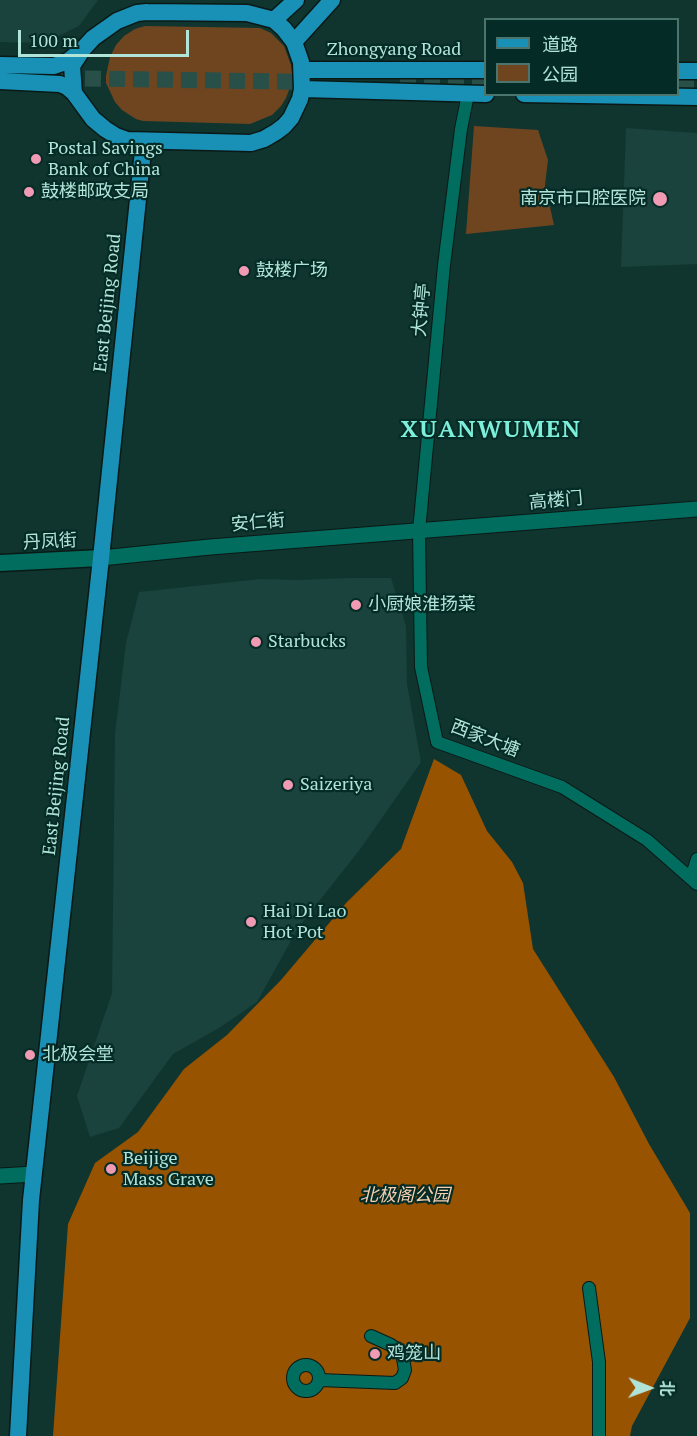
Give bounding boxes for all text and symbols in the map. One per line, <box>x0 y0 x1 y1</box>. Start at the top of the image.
scale bar <box>21 18 192 56</box>
legend <box>484 18 679 96</box>
text: 100 m <box>29 28 78 52</box>
text: 道路 <box>542 32 578 56</box>
street label: Zhongyang Road <box>327 39 461 61</box>
text: 公园 <box>542 62 578 86</box>
place label: Postal Savings Bank of China <box>48 138 163 180</box>
marker: Postal Savings Bank of China <box>29 152 43 166</box>
place label: 鼓楼邮政支局 <box>41 181 149 203</box>
marker: 鼓楼邮政支局 <box>22 185 36 199</box>
place label: 南京市口腔医院 <box>520 188 646 210</box>
marker: 南京市口腔医院 <box>651 190 669 208</box>
street label: East Beijing Road <box>90 233 126 373</box>
place label: 鼓楼广场 <box>256 260 328 282</box>
marker: 鼓楼广场 <box>237 264 251 278</box>
street label: 大钟亭 <box>409 282 435 338</box>
district label: XUANWUMEN <box>401 416 581 444</box>
street label: 高楼门 <box>528 488 584 514</box>
street label: 安仁街 <box>230 510 286 536</box>
street label: 丹凤街 <box>22 530 78 554</box>
place label: 小厨娘淮扬菜 <box>368 594 476 616</box>
marker: 小厨娘淮扬菜 <box>349 598 363 612</box>
place label: Starbucks <box>268 631 346 653</box>
marker: Starbucks <box>249 635 263 649</box>
street label: East Beijing Road <box>39 716 75 856</box>
street label: 西家大塘 <box>448 716 522 762</box>
place label: Saizeriya <box>300 774 372 796</box>
marker: Saizeriya <box>281 778 295 792</box>
place label: Hai Di Lao Hot Pot <box>263 901 346 944</box>
marker: Hai Di Lao Hot Pot <box>244 915 258 929</box>
place label: 北极会堂 <box>42 1044 114 1066</box>
marker: 北极会堂 <box>23 1048 37 1062</box>
place label: Beijige Mass Grave <box>123 1148 214 1190</box>
marker: Beijige Mass Grave <box>104 1162 118 1176</box>
park label: 北极阁公园 <box>360 1185 450 1207</box>
place label: 鸡笼山 <box>387 1343 441 1365</box>
marker: 鸡笼山 <box>368 1347 382 1361</box>
north arrow <box>619 1358 679 1418</box>
text: 北 <box>656 1380 678 1397</box>

